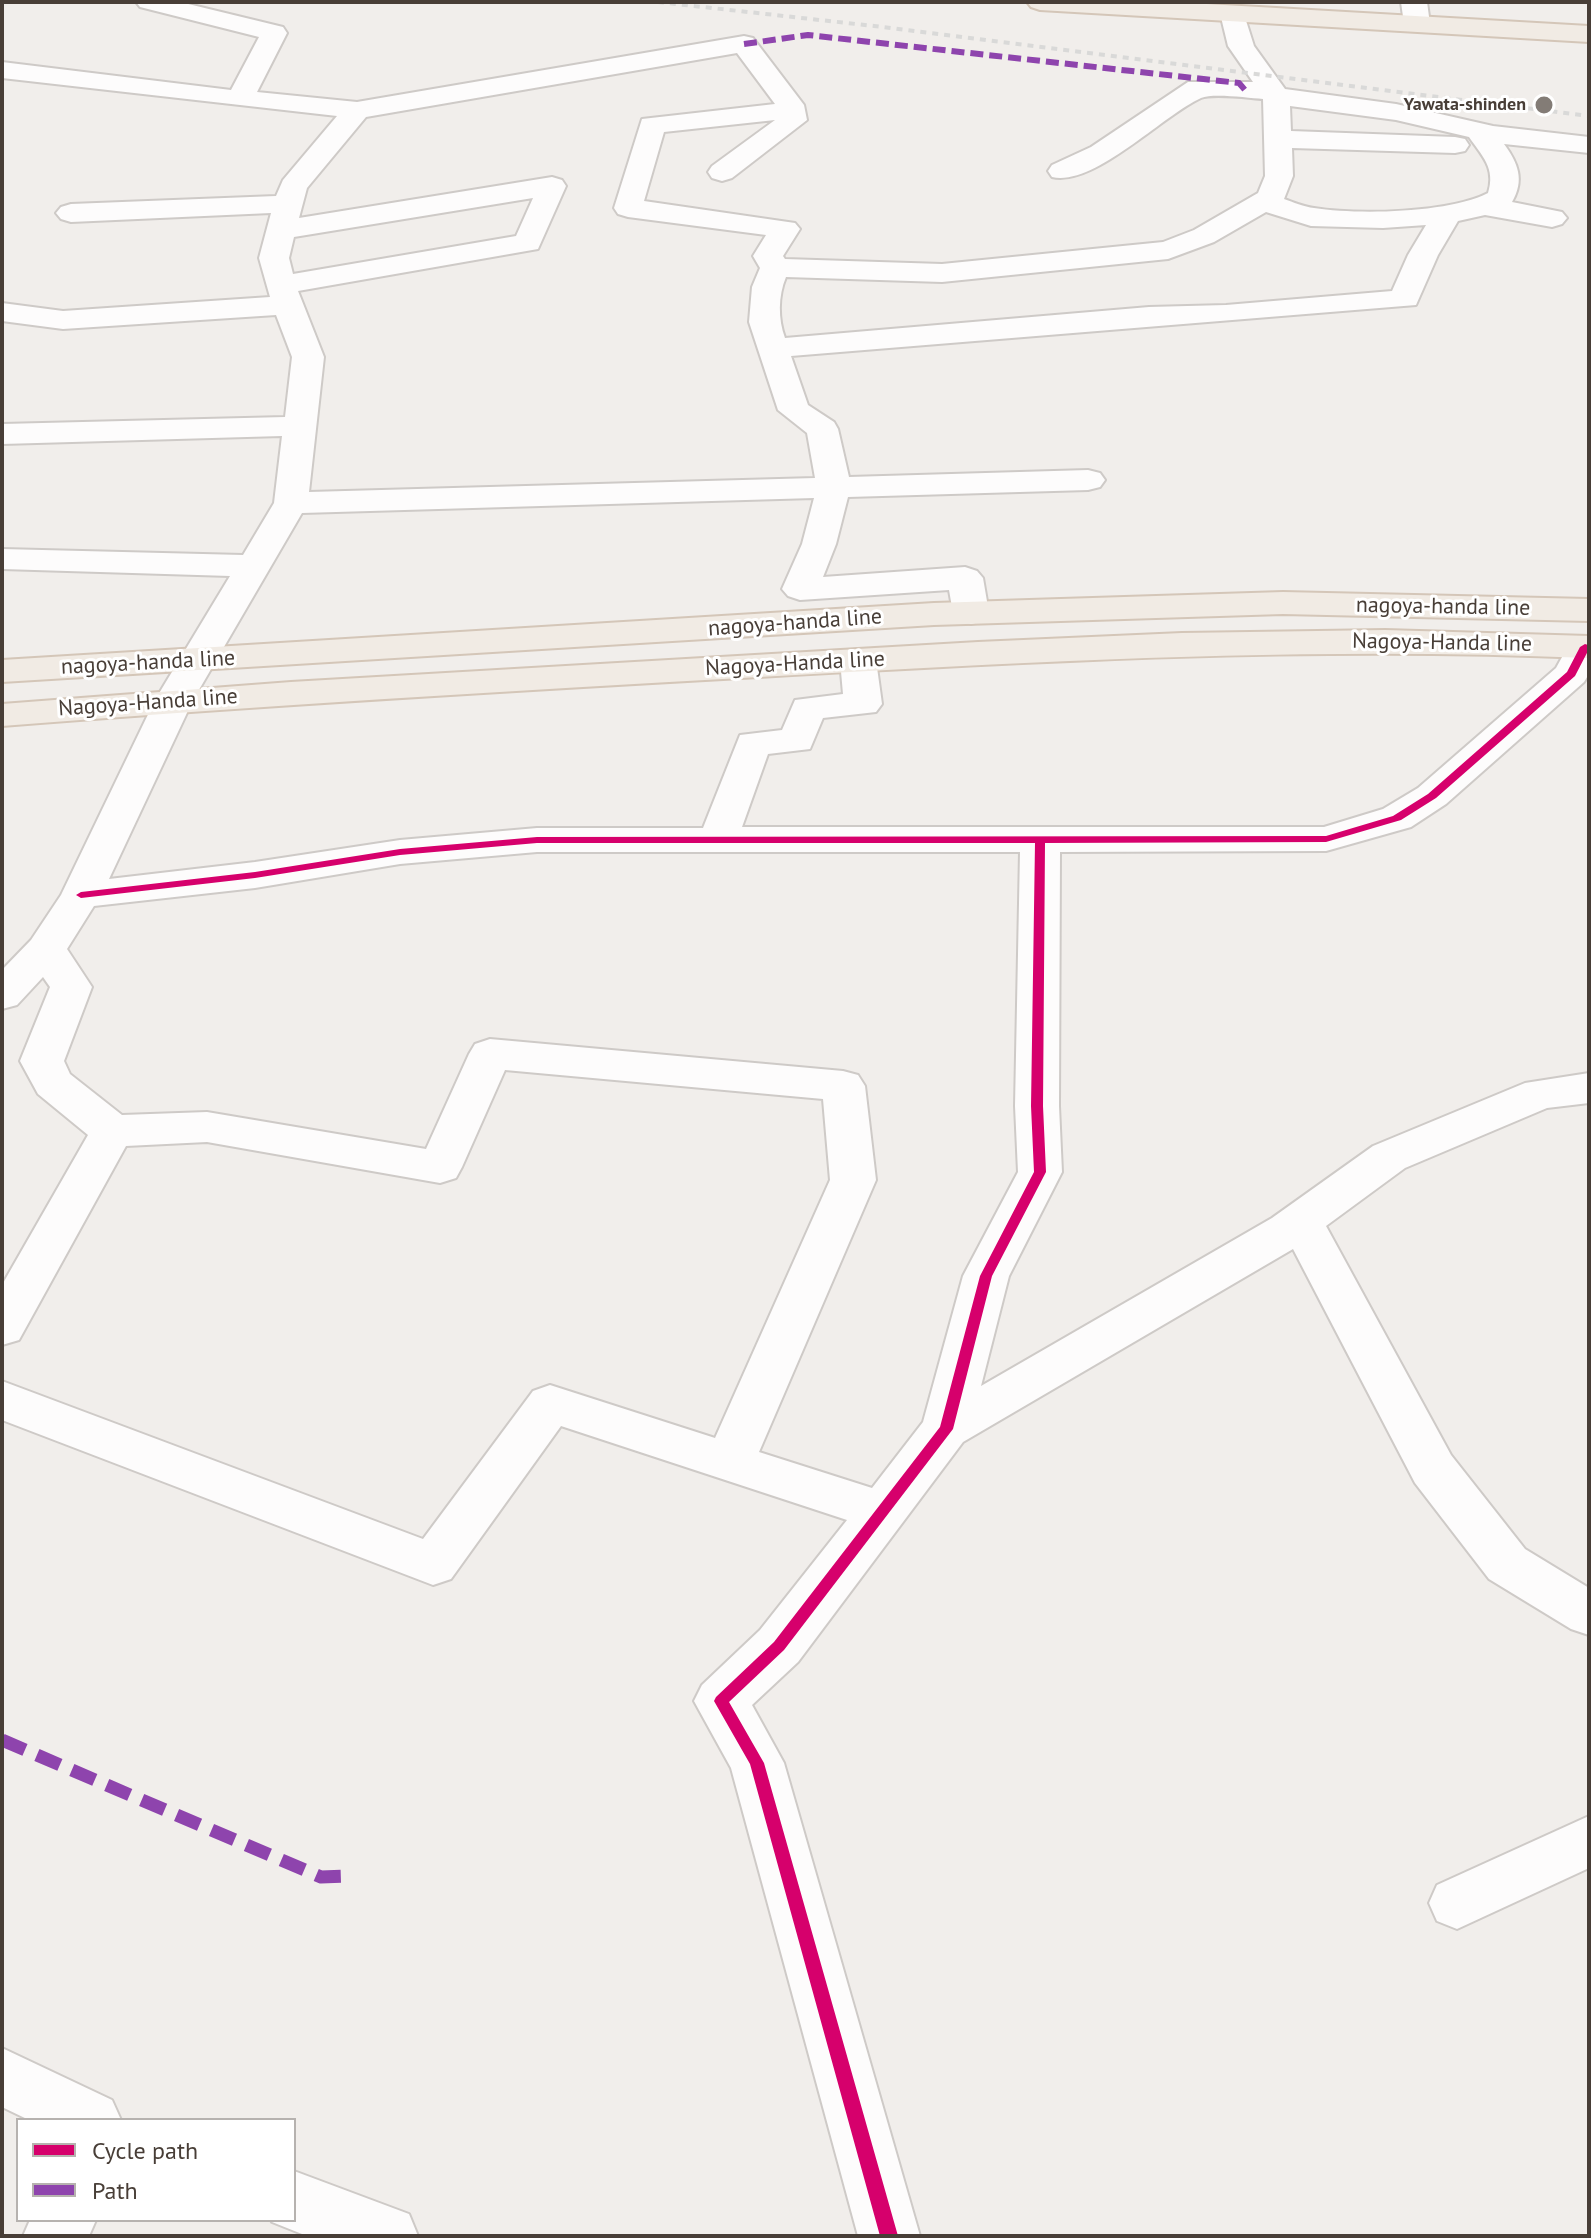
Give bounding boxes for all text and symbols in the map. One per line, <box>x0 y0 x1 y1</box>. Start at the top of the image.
place label: Yawata-shinden <box>1403 94 1526 116</box>
marker: Yawata-shinden <box>1533 94 1555 116</box>
street label: nagoya-handa line <box>1356 592 1530 622</box>
street label: nagoya-handa line <box>707 604 883 642</box>
street label: Nagoya-Handa line <box>1352 628 1532 658</box>
street label: nagoya-handa line <box>60 645 236 681</box>
street label: Nagoya-Handa line <box>704 646 886 682</box>
street label: Nagoya-Handa line <box>57 684 239 722</box>
legend <box>16 2118 296 2222</box>
text: Cycle path <box>92 2135 198 2166</box>
text: Path <box>92 2175 138 2206</box>

